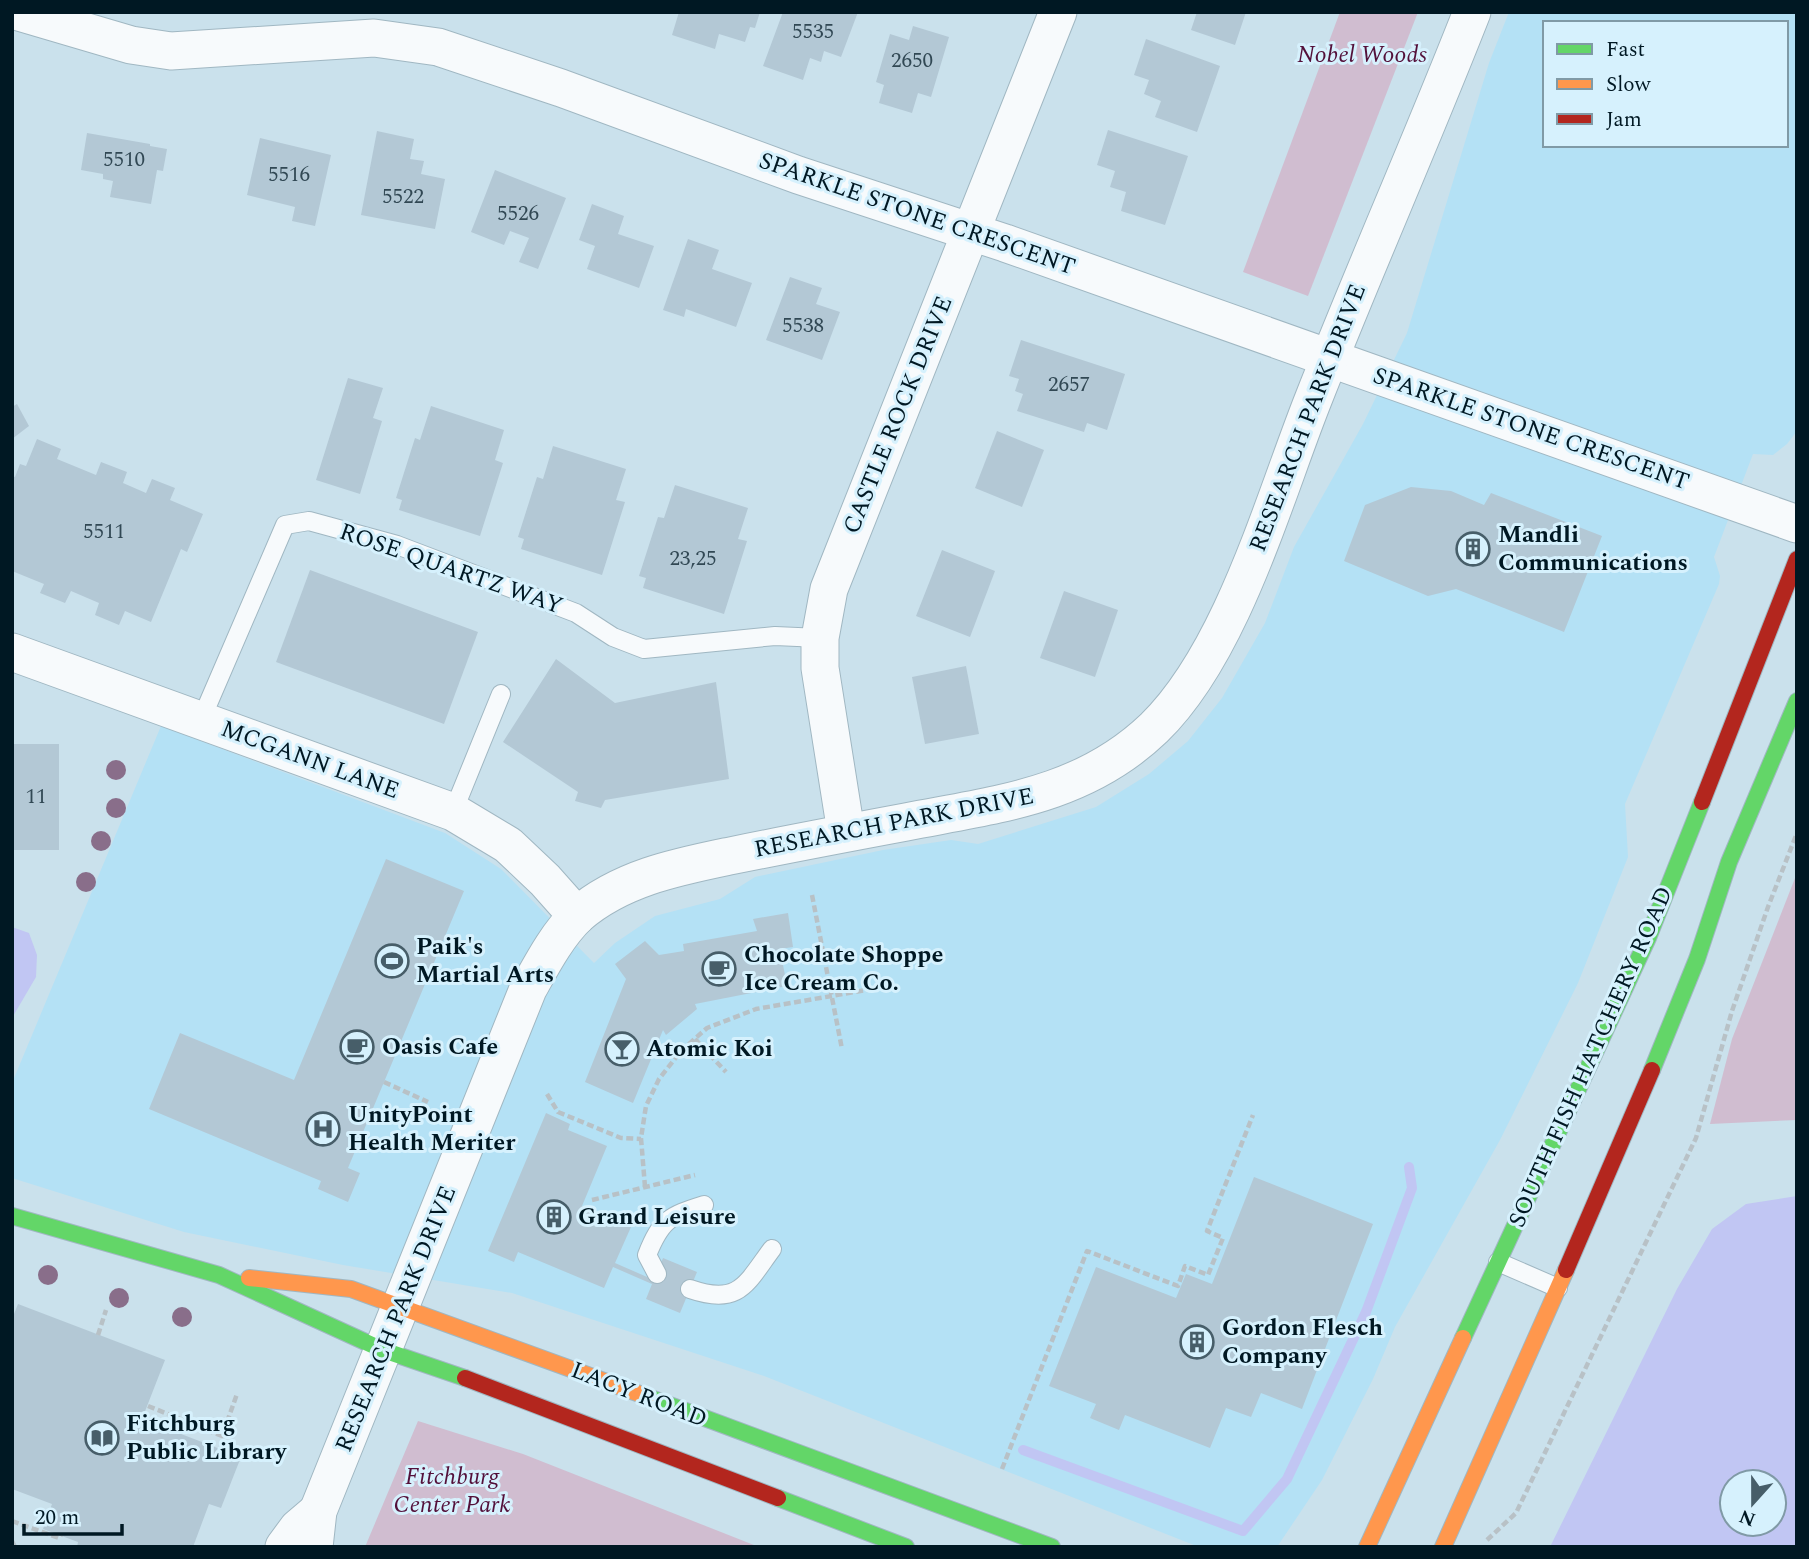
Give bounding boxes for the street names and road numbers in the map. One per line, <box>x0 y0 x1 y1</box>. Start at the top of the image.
street label: SPARKLE STONE CRESCENT <box>754 143 1080 285</box>
street label: RESEARCH PARK DRIVE <box>1240 279 1376 557</box>
street label: CASTLE ROCK DRIVE <box>834 291 962 539</box>
street label: SPARKLE STONE CRESCENT <box>1368 358 1694 500</box>
street label: ROSE QUARTZ WAY <box>334 514 568 624</box>
street label: MCGANN LANE <box>216 711 404 809</box>
street label: RESEARCH PARK DRIVE <box>751 778 1037 868</box>
street label: SOUTH FISH HATCHERY ROAD <box>1499 881 1683 1233</box>
street label: RESEARCH PARK DRIVE <box>326 1180 466 1458</box>
street label: LACY ROAD <box>566 1353 712 1437</box>

